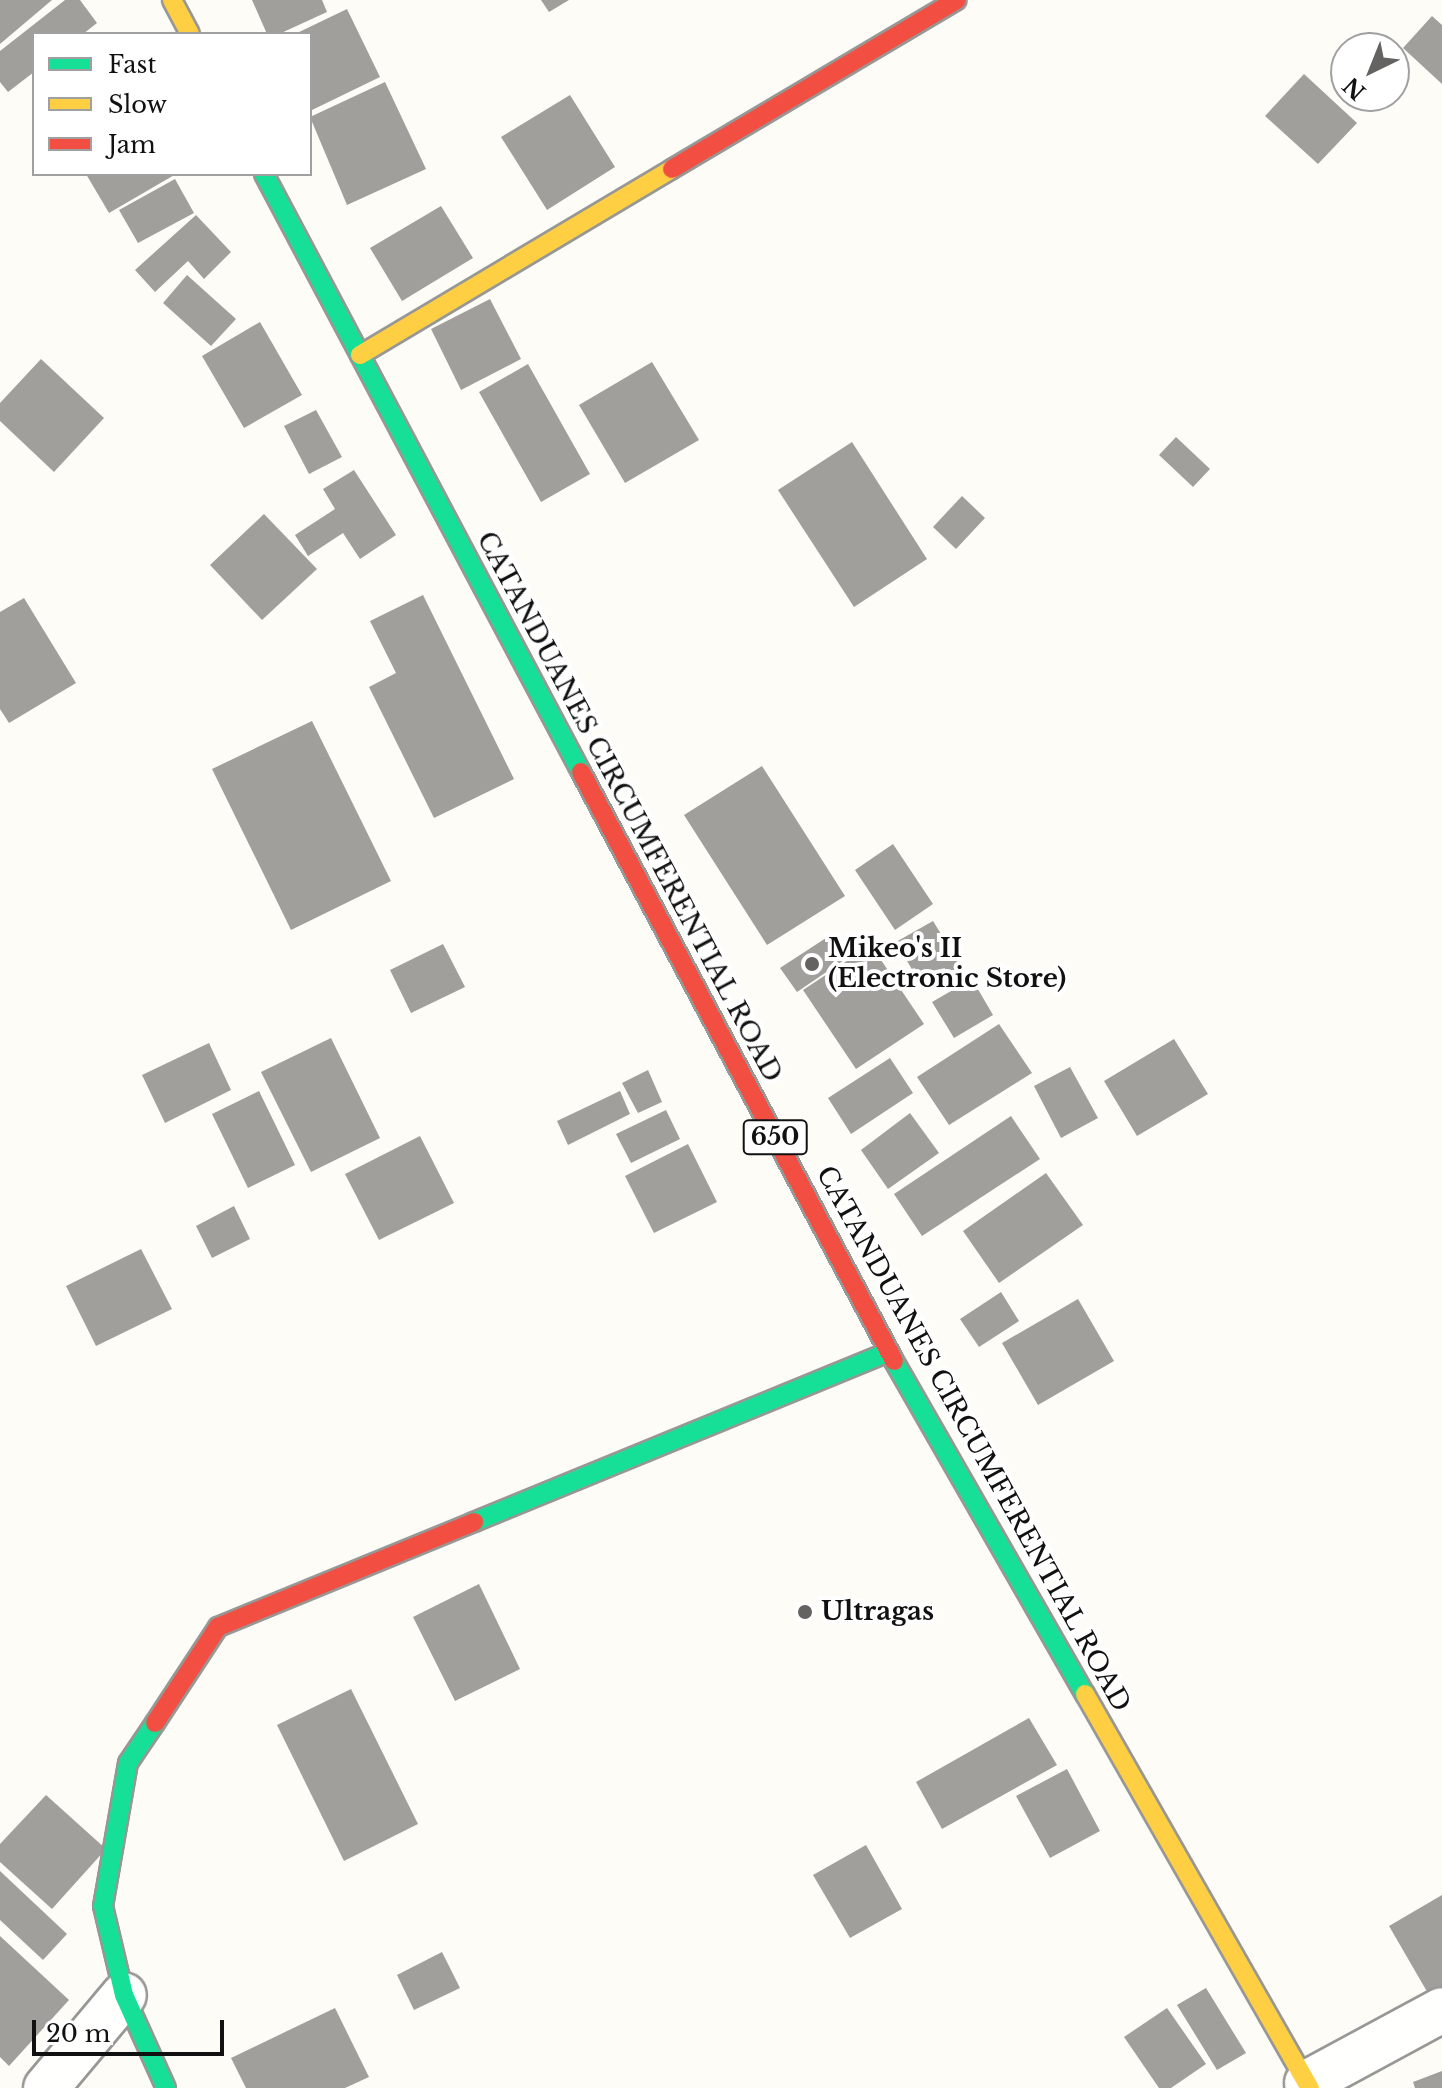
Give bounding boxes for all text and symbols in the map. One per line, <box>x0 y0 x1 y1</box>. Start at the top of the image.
legend <box>32 32 312 176</box>
north arrow <box>1330 32 1410 112</box>
text: Fast <box>108 50 156 79</box>
text: N <box>1338 72 1371 105</box>
text: Slow <box>108 90 167 119</box>
text: Jam <box>108 130 156 159</box>
street label: CATANDUANES CIRCUMFERENTIAL ROAD <box>470 526 788 1088</box>
place label: Mikeo's II (Electronic Store) <box>828 933 1066 994</box>
marker: Mikeo's II (Electronic Store) <box>803 955 821 973</box>
road number: 650 <box>741 1117 809 1157</box>
street label: CATANDUANES CIRCUMFERENTIAL ROAD <box>809 1160 1137 1718</box>
place label: Ultragas <box>821 1596 934 1628</box>
marker: Ultragas <box>796 1603 814 1621</box>
scale bar <box>36 2004 228 2054</box>
text: 20 m <box>46 2019 111 2048</box>

